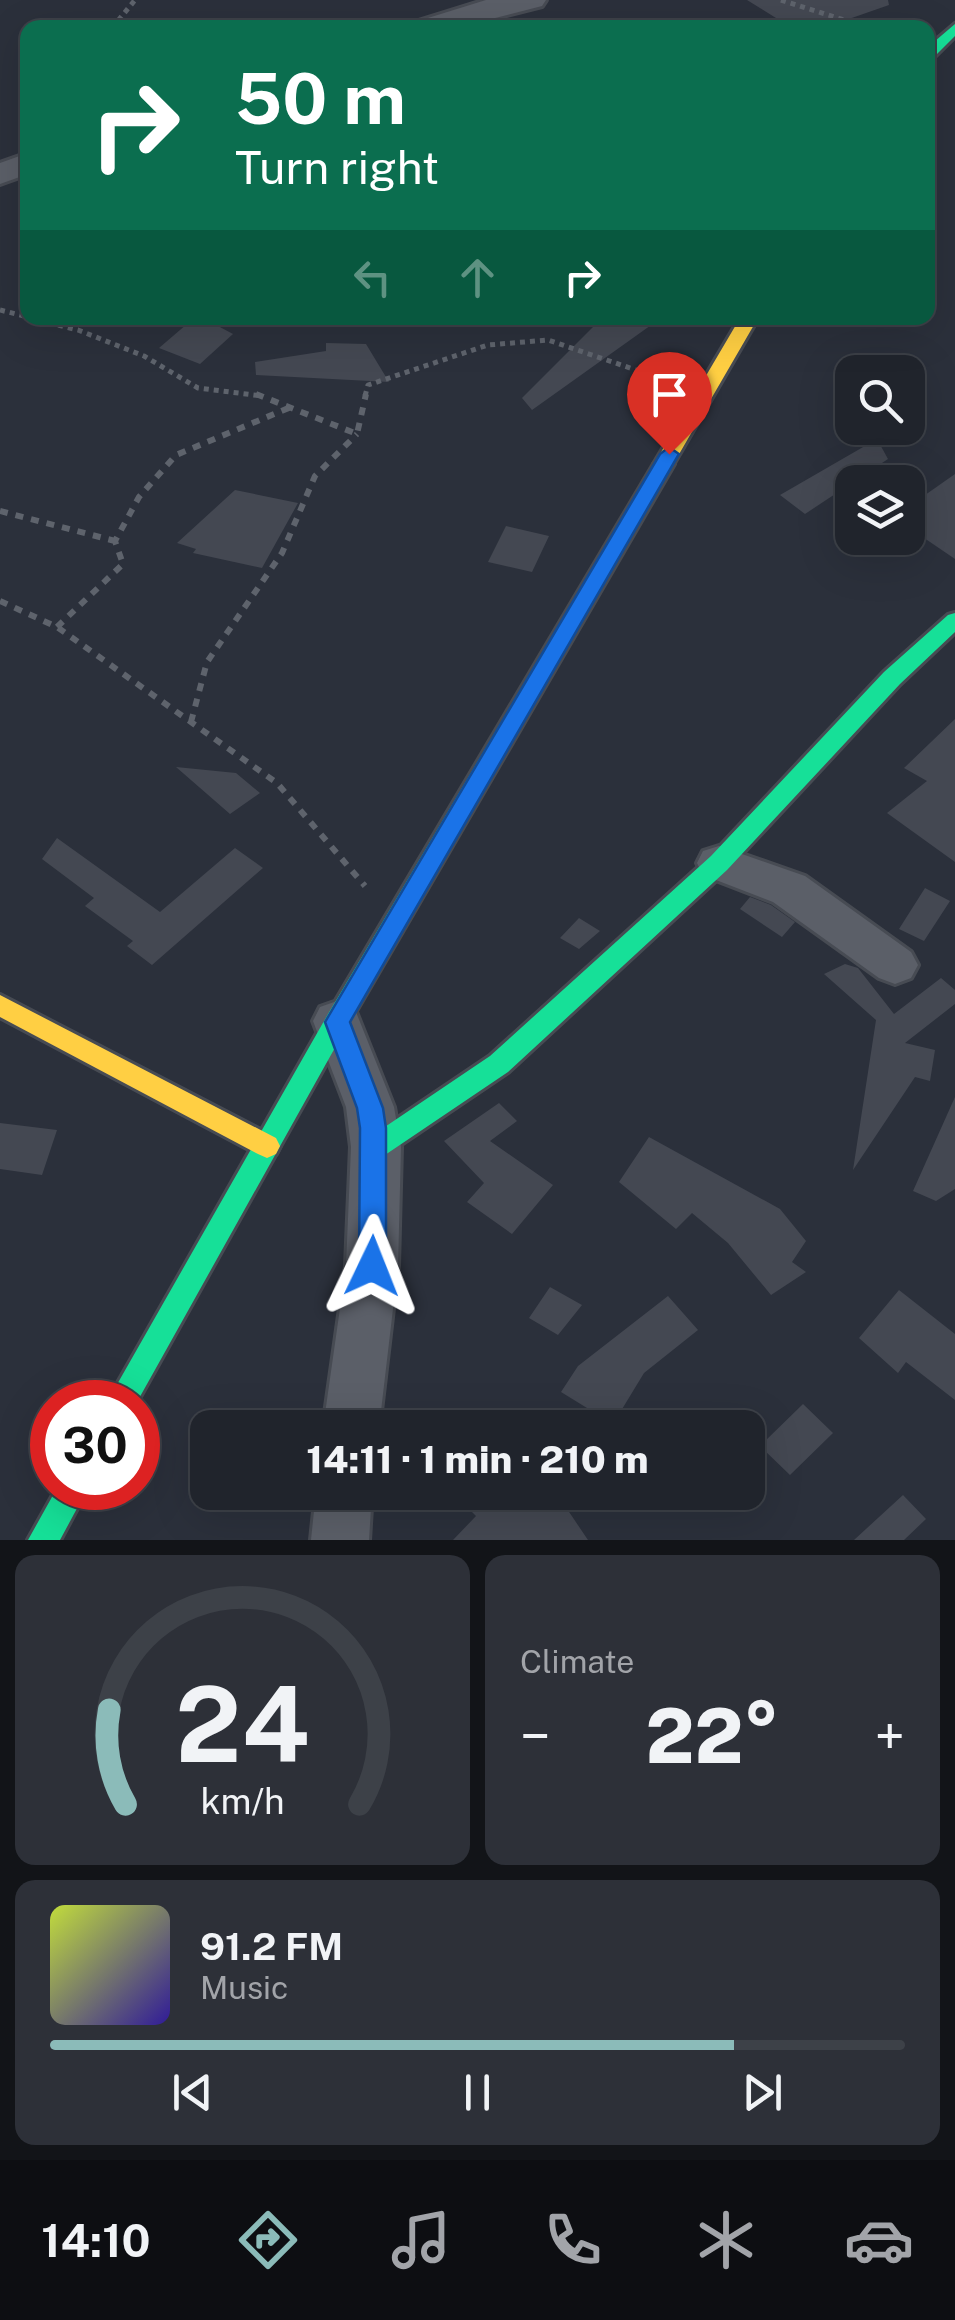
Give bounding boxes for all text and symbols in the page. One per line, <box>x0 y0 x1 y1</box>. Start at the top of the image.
text: 50 m <box>235 57 406 140</box>
icon: right <box>70 60 200 190</box>
text: Turn right <box>235 141 439 194</box>
icon: left <box>345 250 400 305</box>
icon: ahead <box>450 250 505 305</box>
icon: right <box>555 250 610 305</box>
pin <box>627 352 712 455</box>
map controls <box>835 355 925 555</box>
button: search <box>835 355 925 445</box>
icon: arrive <box>642 367 697 422</box>
button: layers <box>835 465 925 555</box>
position arrow <box>320 1214 424 1318</box>
speed limit sign: 30 <box>30 1380 160 1510</box>
text: 14:11 · 1 min · 210 m <box>306 1437 649 1482</box>
text: Climate <box>520 1643 634 1680</box>
text: 24 <box>175 1663 310 1785</box>
text: 22° <box>646 1692 779 1780</box>
text: − <box>520 1704 551 1768</box>
text: + <box>875 1704 905 1768</box>
text: km/h <box>200 1780 285 1822</box>
text: 91.2 FM <box>200 1924 343 1969</box>
text: Music <box>200 1969 288 2006</box>
icon: previous <box>165 2065 220 2120</box>
icon: pause <box>450 2065 505 2120</box>
icon: next <box>735 2065 790 2120</box>
icon: directions <box>233 2205 303 2275</box>
icon: music <box>386 2205 456 2275</box>
icon: phone <box>538 2205 608 2275</box>
icon: climate <box>691 2205 761 2275</box>
icon: car <box>844 2205 914 2275</box>
text: 14:10 <box>41 2214 150 2267</box>

